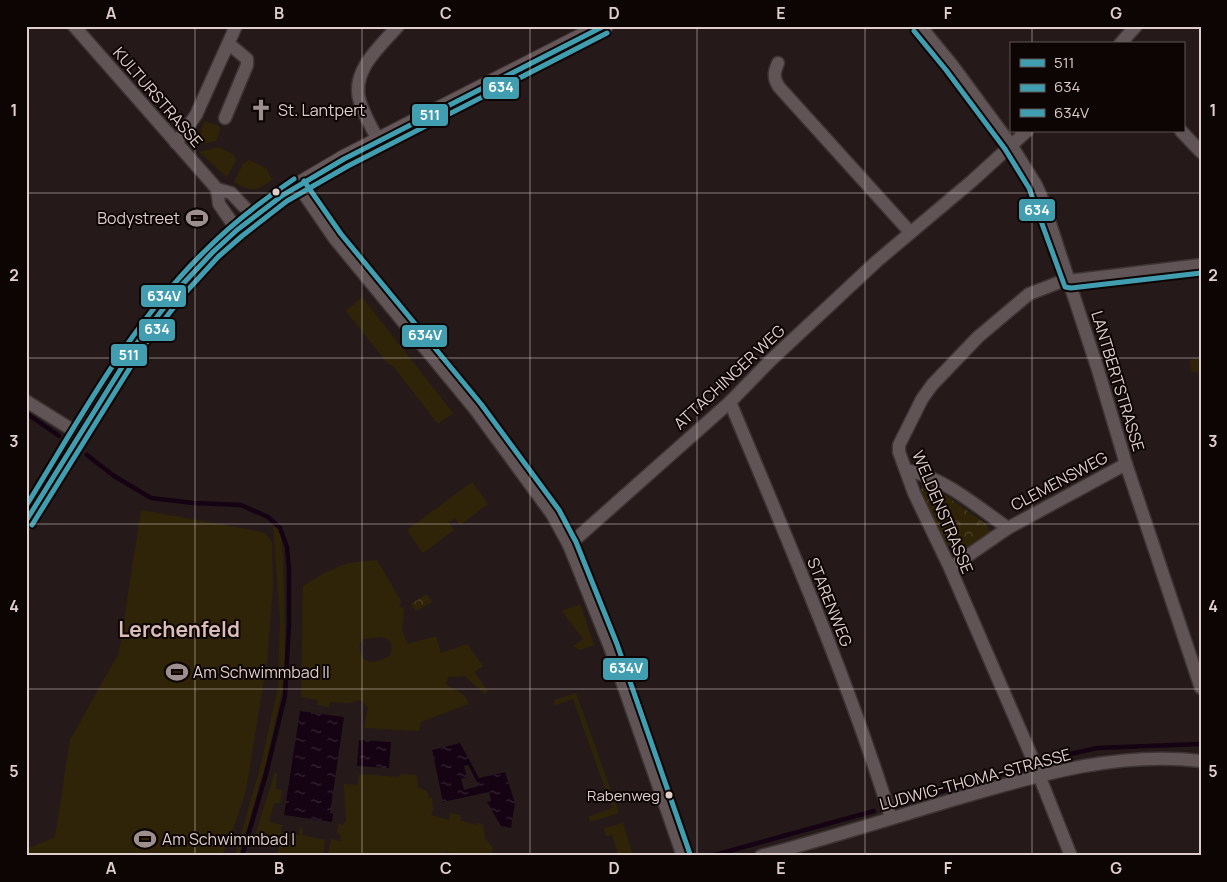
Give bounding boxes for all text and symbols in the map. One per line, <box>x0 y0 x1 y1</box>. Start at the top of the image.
text: A <box>106 2 117 24</box>
text: B <box>274 2 284 24</box>
text: C <box>440 2 452 24</box>
text: D <box>608 2 620 24</box>
text: E <box>776 2 786 24</box>
text: F <box>944 2 953 24</box>
text: G <box>1110 2 1122 24</box>
street label: KULTURSTRASSE <box>108 42 208 152</box>
legend <box>1010 42 1184 132</box>
text: 511 <box>1054 52 1074 73</box>
line badge: 634 <box>482 76 520 100</box>
text: 634 <box>1054 76 1081 97</box>
text: 634 <box>488 77 514 96</box>
church icon: St. Lantpert <box>248 97 274 123</box>
text: 1 <box>10 99 18 121</box>
place label: St. Lantpert <box>278 99 366 121</box>
text: 1 <box>1209 99 1217 121</box>
text: 634V <box>1054 102 1089 123</box>
line badge: 511 <box>411 103 449 127</box>
text: 511 <box>420 105 440 124</box>
unlabelled marker <box>271 187 281 197</box>
line badge: 634 <box>1018 198 1056 222</box>
text: 634 <box>1024 200 1050 219</box>
sports icon: Bodystreet <box>184 205 210 231</box>
place label: Bodystreet <box>97 207 180 229</box>
text: 2 <box>9 264 19 286</box>
text: 2 <box>1208 264 1218 286</box>
line badge: 634V <box>140 284 187 308</box>
text: 634V <box>147 286 181 305</box>
street label: LANTBERTSTRASSE <box>1086 308 1150 454</box>
line badge: 634 <box>138 318 176 342</box>
text: 634 <box>144 319 170 338</box>
street label: ATTACHINGER WEG <box>669 320 789 434</box>
line badge: 634V <box>401 324 448 348</box>
text: 634V <box>408 325 442 344</box>
line badge: 511 <box>110 343 148 367</box>
text: 511 <box>119 345 139 364</box>
text: 3 <box>9 430 19 452</box>
text: 3 <box>1208 430 1218 452</box>
street label: CLEMENSWEG <box>1007 446 1111 516</box>
street label: WELDENSTRASSE <box>907 447 979 577</box>
street label: STARENWEG <box>802 554 858 650</box>
text: 4 <box>9 595 19 617</box>
text: 4 <box>1208 595 1218 617</box>
district label: Lerchenfeld <box>118 615 240 643</box>
line badge: 634V <box>602 657 649 681</box>
text: 634V <box>609 658 643 677</box>
sports icon: Am Schwimmbad II <box>164 659 190 685</box>
place label: Am Schwimmbad II <box>193 661 330 683</box>
street label: LUDWIG-THOMA-STRASSE <box>877 743 1073 815</box>
text: 5 <box>9 760 19 782</box>
text: 5 <box>1208 760 1218 782</box>
place label: Rabenweg <box>587 785 660 806</box>
marker: Rabenweg <box>664 790 674 800</box>
sports icon: Am Schwimmbad I <box>132 826 158 852</box>
place label: Am Schwimmbad I <box>162 828 295 850</box>
text: A <box>106 857 117 879</box>
text: B <box>274 857 284 879</box>
text: C <box>440 857 452 879</box>
text: D <box>608 857 620 879</box>
text: E <box>776 857 786 879</box>
text: F <box>944 857 953 879</box>
text: G <box>1110 857 1122 879</box>

